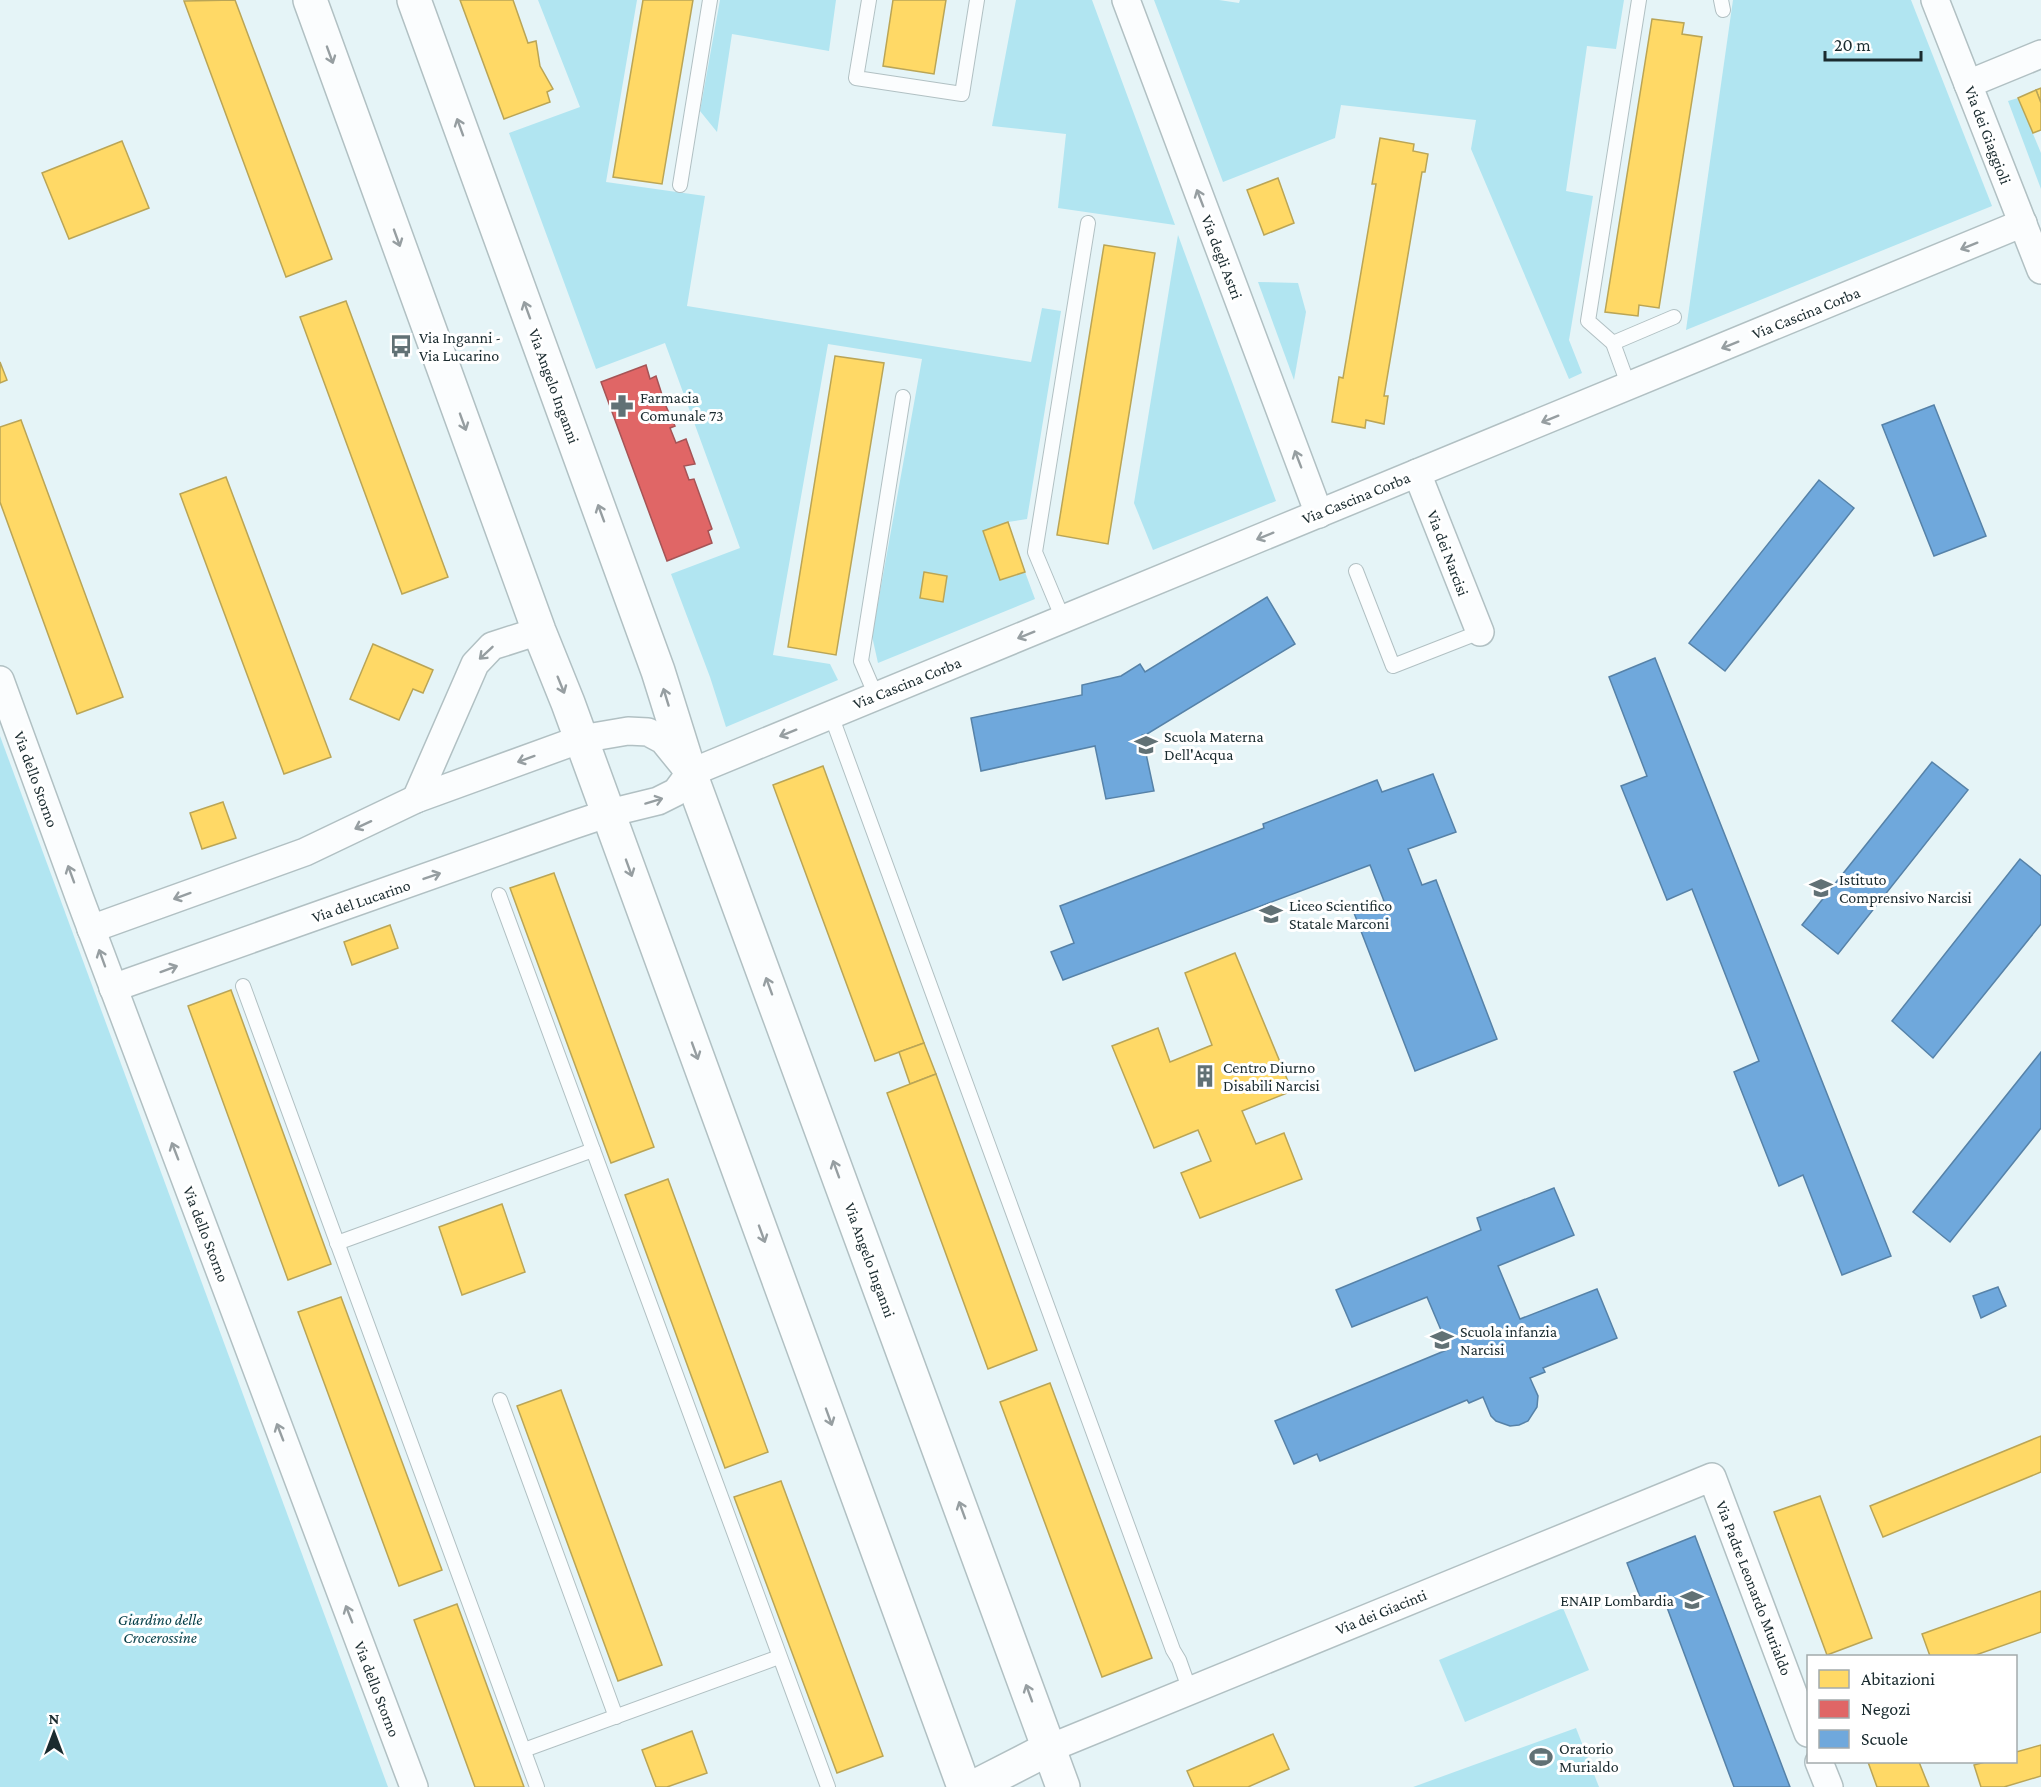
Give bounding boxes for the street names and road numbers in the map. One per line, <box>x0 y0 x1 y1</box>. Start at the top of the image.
street label: Via dei Giaggioli <box>1961 83 2015 187</box>
street label: Via degli Astri <box>1197 213 1246 302</box>
street label: Via Cascina Corba <box>1750 283 1863 342</box>
street label: Via Angelo Inganni <box>524 326 583 446</box>
street label: Via Cascina Corba <box>1300 468 1413 527</box>
street label: Via dei Narcisi <box>1424 508 1472 598</box>
street label: Via Cascina Corba <box>851 653 964 712</box>
street label: Via dello Storno <box>11 729 61 829</box>
street label: Via del Lucarino <box>310 876 412 926</box>
street label: Via dello Storno <box>180 1184 232 1284</box>
street label: Via Angelo Inganni <box>840 1200 899 1320</box>
street label: Via Padre Leonardo Murialdo <box>1713 1498 1795 1678</box>
street label: Via dei Giacinti <box>1333 1586 1429 1638</box>
street label: Via dello Storno <box>351 1639 403 1739</box>

